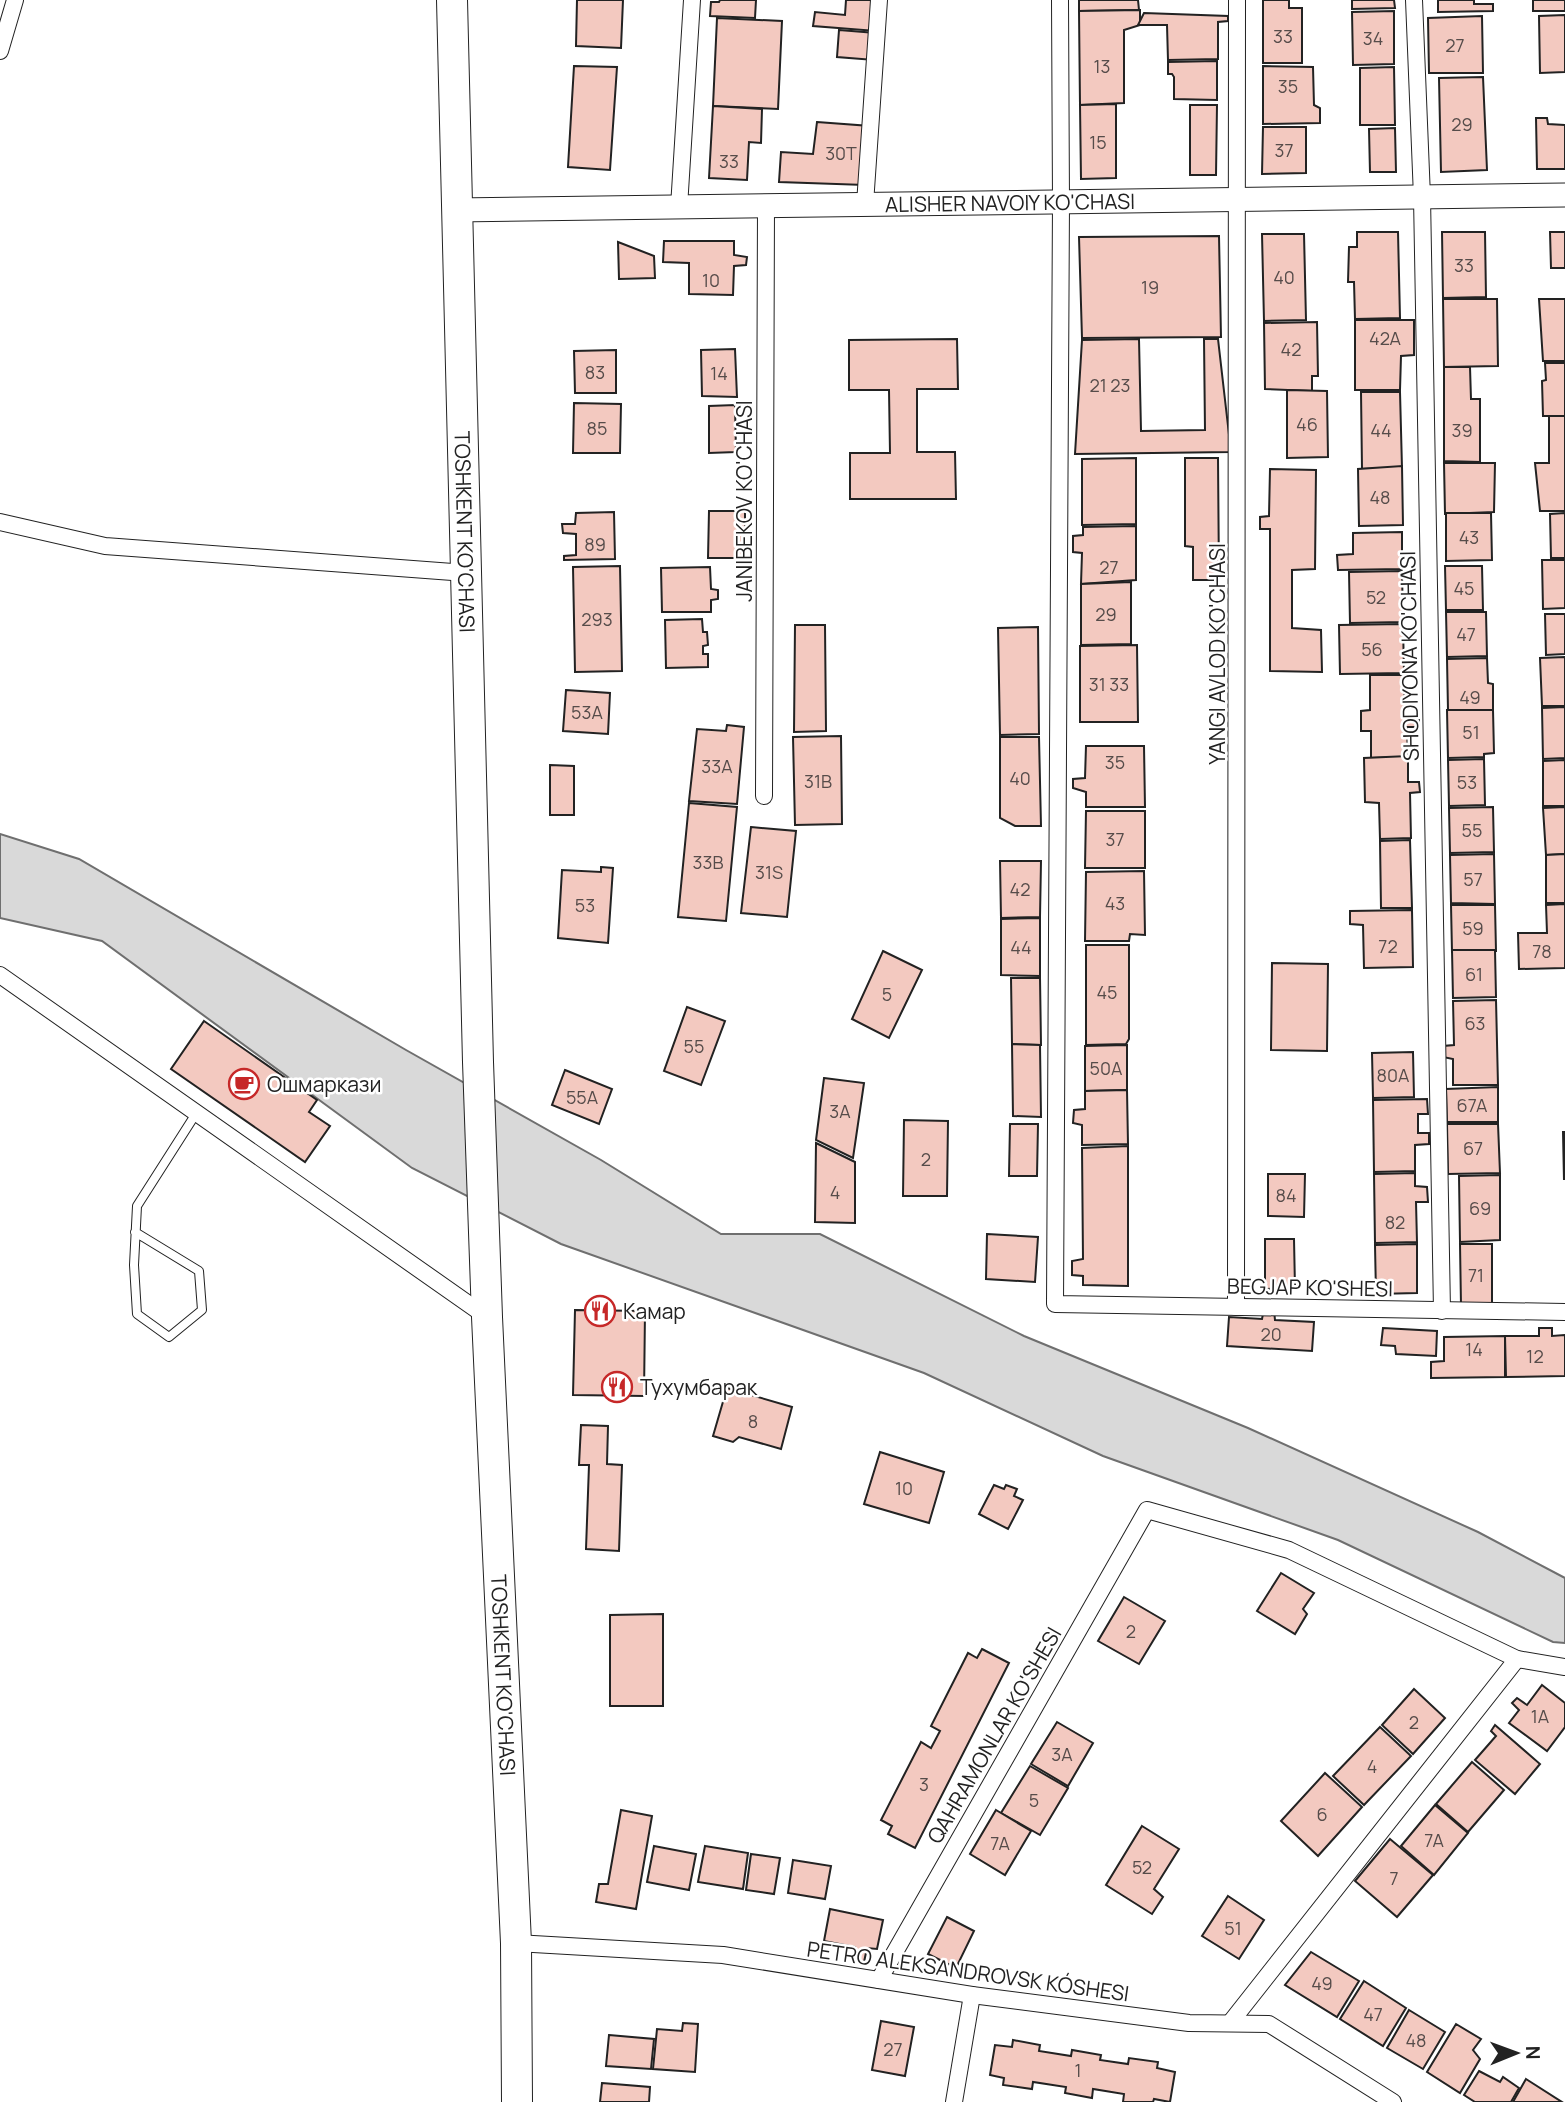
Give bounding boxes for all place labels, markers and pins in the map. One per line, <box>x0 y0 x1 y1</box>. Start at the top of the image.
cafe icon: Ошмаркази <box>227 1067 261 1101</box>
place label: Ошмаркази <box>267 1070 381 1098</box>
restaurant icon: Камар <box>583 1294 617 1328</box>
place label: Камар <box>623 1297 686 1325</box>
restaurant icon: Тухумбарак <box>600 1370 634 1404</box>
place label: Тухумбарак <box>640 1373 758 1401</box>

